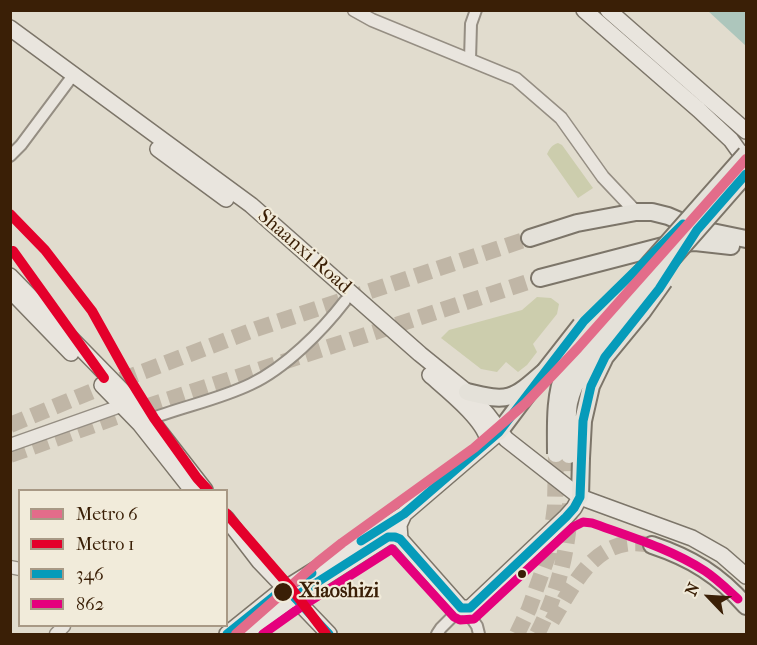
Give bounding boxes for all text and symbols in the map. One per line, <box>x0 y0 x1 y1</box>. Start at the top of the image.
street label: Shaanxi Road <box>252 205 356 299</box>
legend <box>18 489 228 627</box>
text: Metro 6 <box>76 504 138 525</box>
text: Metro 1 <box>76 534 135 555</box>
text: 346 <box>76 564 104 585</box>
north arrow <box>679 567 739 627</box>
unlabelled marker <box>516 568 528 580</box>
place label: Xiaoshizi <box>299 580 379 604</box>
text: N <box>681 580 703 599</box>
marker: Xiaoshizi <box>272 581 294 603</box>
text: 862 <box>76 594 104 615</box>

